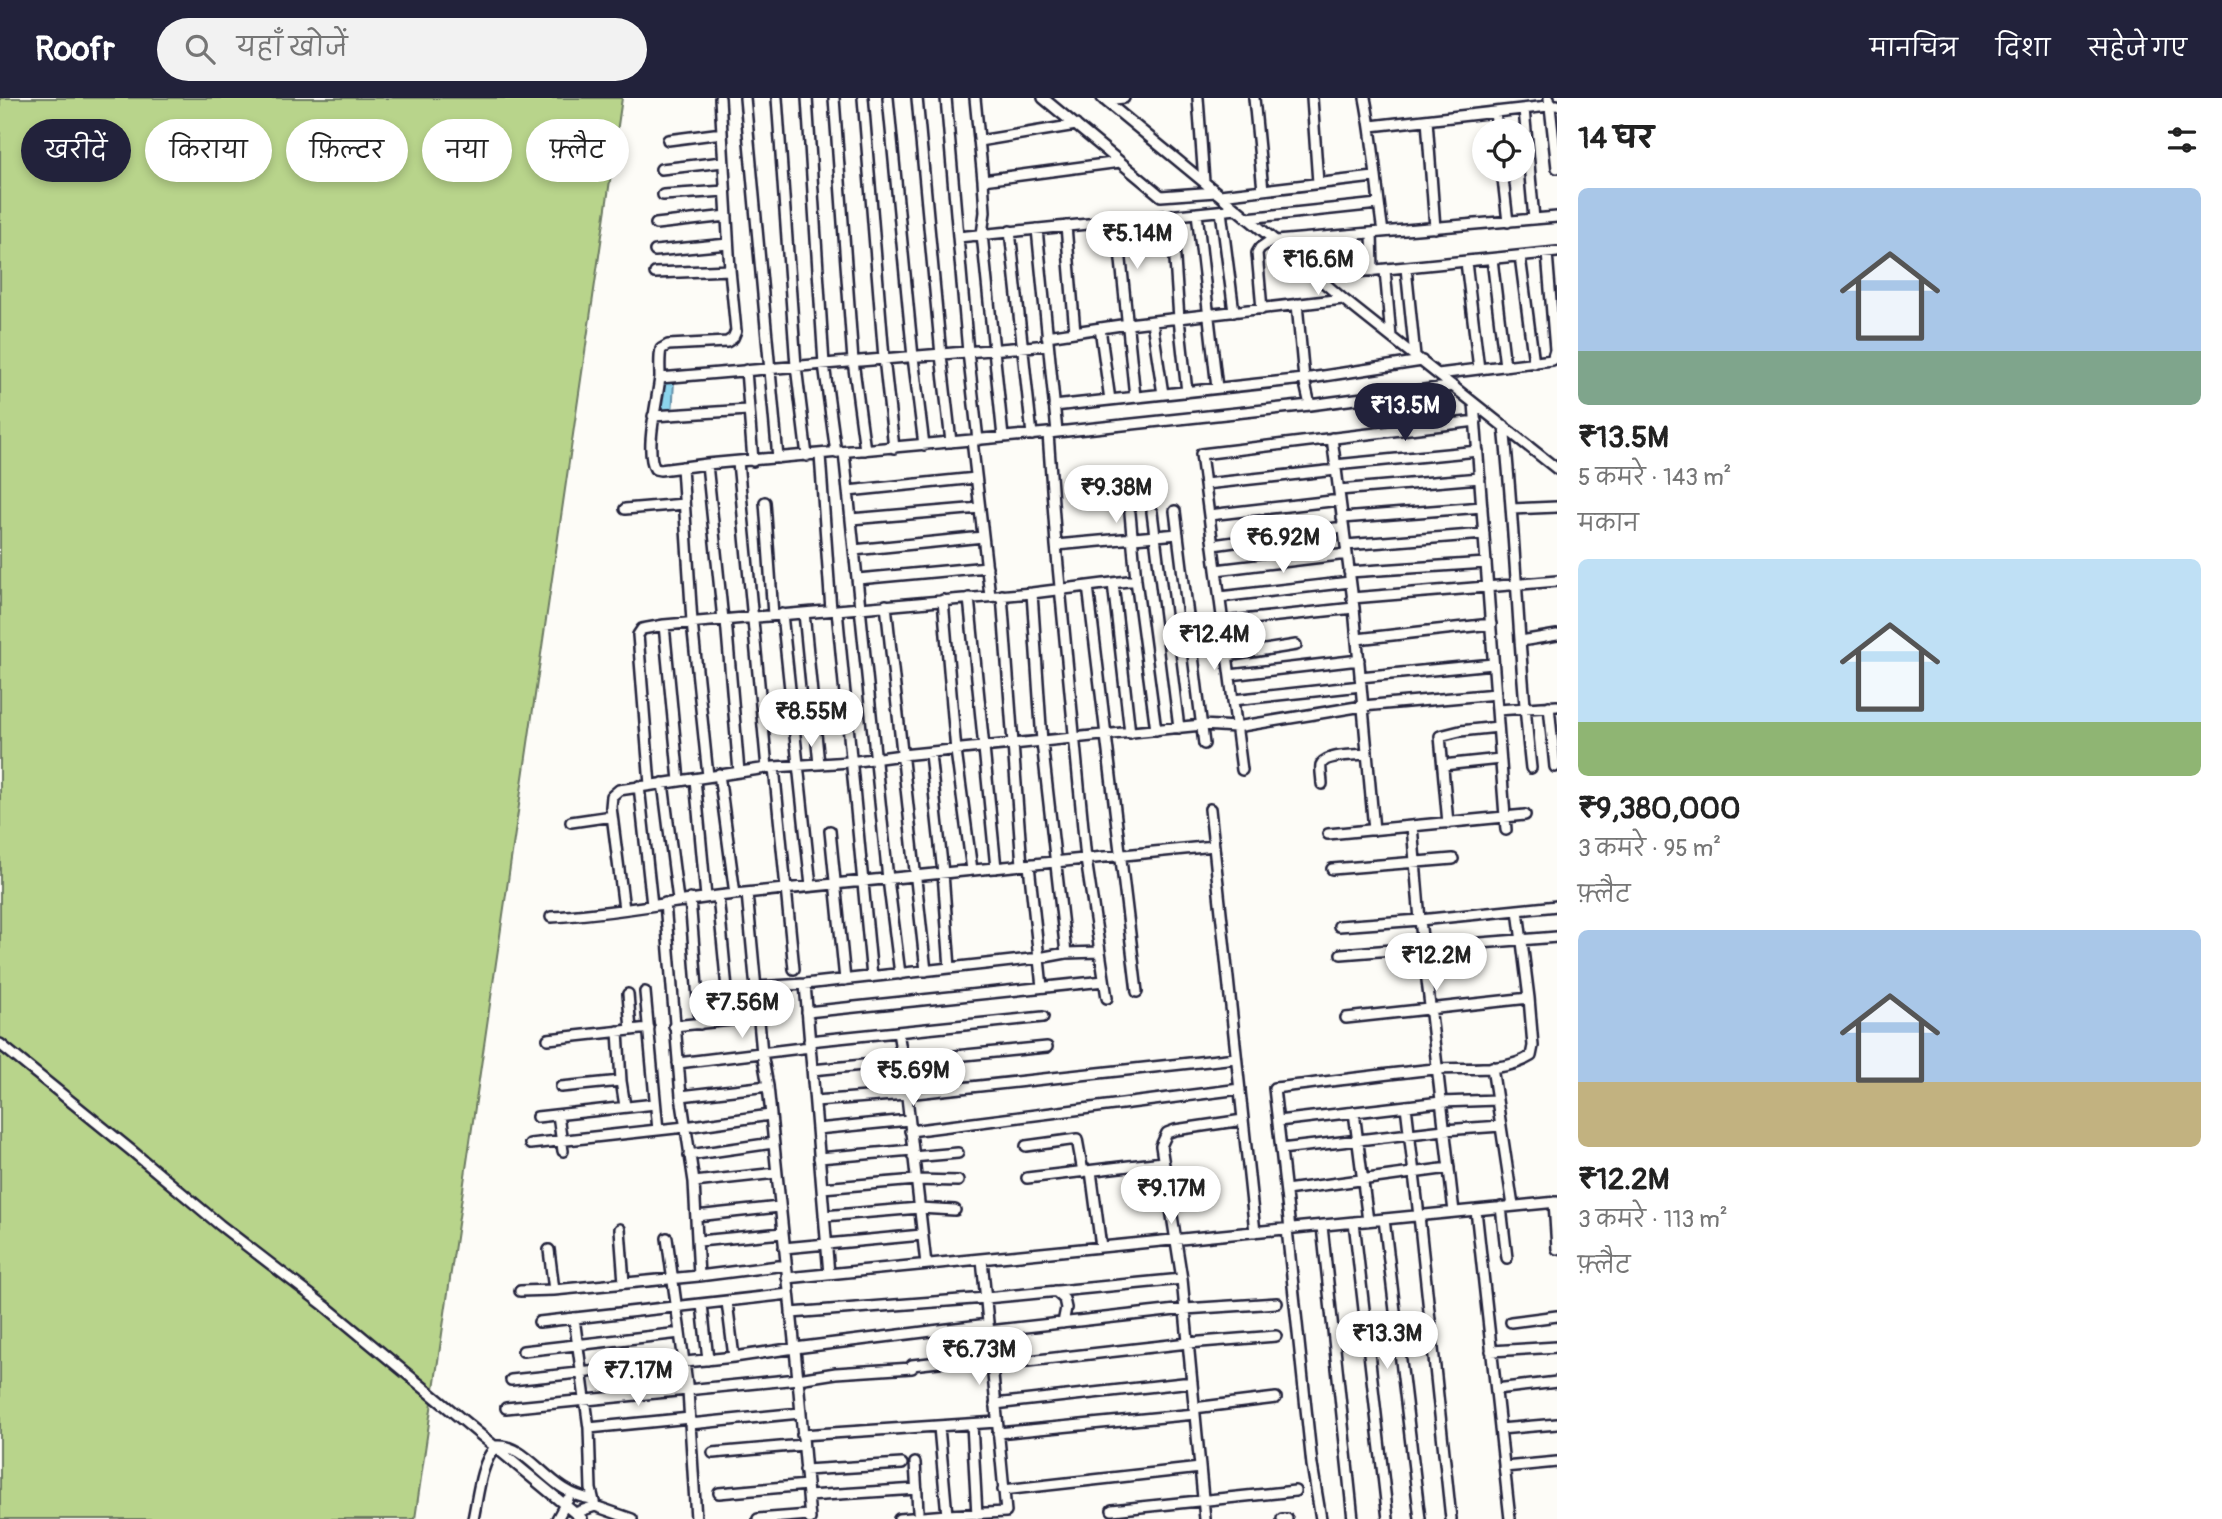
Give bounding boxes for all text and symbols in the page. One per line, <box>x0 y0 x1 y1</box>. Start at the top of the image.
search box <box>157 18 647 81</box>
text: Roofr <box>35 29 115 70</box>
icon: search <box>181 30 219 68</box>
text: यहाँ खोजें <box>237 32 347 64</box>
text: मानचित्र <box>1870 34 1958 63</box>
text: दिशा <box>1996 34 2050 63</box>
text: सहेजे गए <box>2088 34 2187 63</box>
chip: खरीदें <box>21 119 131 182</box>
chip: किराया <box>145 119 272 182</box>
chip: फ़िल्टर <box>286 119 408 182</box>
chip: नया <box>422 119 512 182</box>
chip: फ़्लैट <box>526 119 629 182</box>
map controls <box>1472 119 1535 182</box>
button: locate <box>1472 119 1535 182</box>
text: 14 घर <box>1578 120 1654 157</box>
icon: filters <box>2163 121 2201 159</box>
pin: ₹5.14M <box>1080 212 1194 271</box>
text: ₹5.14M <box>1102 219 1172 248</box>
icon: home <box>1827 233 1953 359</box>
pin: ₹16.6M <box>1261 238 1375 297</box>
text: ₹16.6M <box>1282 245 1354 274</box>
pin: ₹13.5M <box>1348 384 1462 443</box>
text: ₹13.5M <box>1370 391 1440 420</box>
text: ₹13.5M <box>1578 419 1669 456</box>
text: 5 कमरे · 143 m² <box>1578 463 1731 492</box>
pin: ₹9.38M <box>1059 466 1173 525</box>
text: ₹9.38M <box>1080 473 1152 502</box>
text: मकान <box>1578 509 1639 538</box>
pin: ₹6.92M <box>1226 516 1340 575</box>
text: ₹6.92M <box>1246 523 1320 552</box>
icon: home <box>1827 604 1953 730</box>
pin: ₹12.4M <box>1157 612 1271 672</box>
text: ₹12.4M <box>1179 620 1249 649</box>
pin: ₹8.55M <box>754 690 868 749</box>
text: ₹8.55M <box>775 697 847 726</box>
text: ₹9,380,000 <box>1578 790 1741 827</box>
text: 3 कमरे · 95 m² <box>1578 834 1721 863</box>
text: फ़्लैट <box>1578 880 1630 909</box>
pin: ₹12.2M <box>1379 934 1493 993</box>
text: ₹12.2M <box>1401 941 1471 970</box>
icon: home <box>1827 975 1953 1101</box>
pin: ₹7.56M <box>685 981 799 1040</box>
text: ₹7.56M <box>705 988 779 1017</box>
pin: ₹5.69M <box>856 1048 970 1108</box>
text: ₹5.69M <box>876 1056 950 1085</box>
text: ₹12.2M <box>1578 1161 1669 1198</box>
pin: ₹9.17M <box>1114 1166 1228 1226</box>
text: ₹9.17M <box>1137 1174 1205 1203</box>
text: 3 कमरे · 113 m² <box>1578 1205 1728 1234</box>
text: फ़्लैट <box>1578 1251 1630 1280</box>
pin: ₹13.3M <box>1330 1312 1444 1371</box>
text: ₹13.3M <box>1352 1319 1422 1348</box>
pin: ₹6.73M <box>922 1328 1036 1387</box>
text: ₹6.73M <box>942 1335 1016 1364</box>
pin: ₹7.17M <box>581 1348 695 1408</box>
text: ₹7.17M <box>604 1356 672 1385</box>

